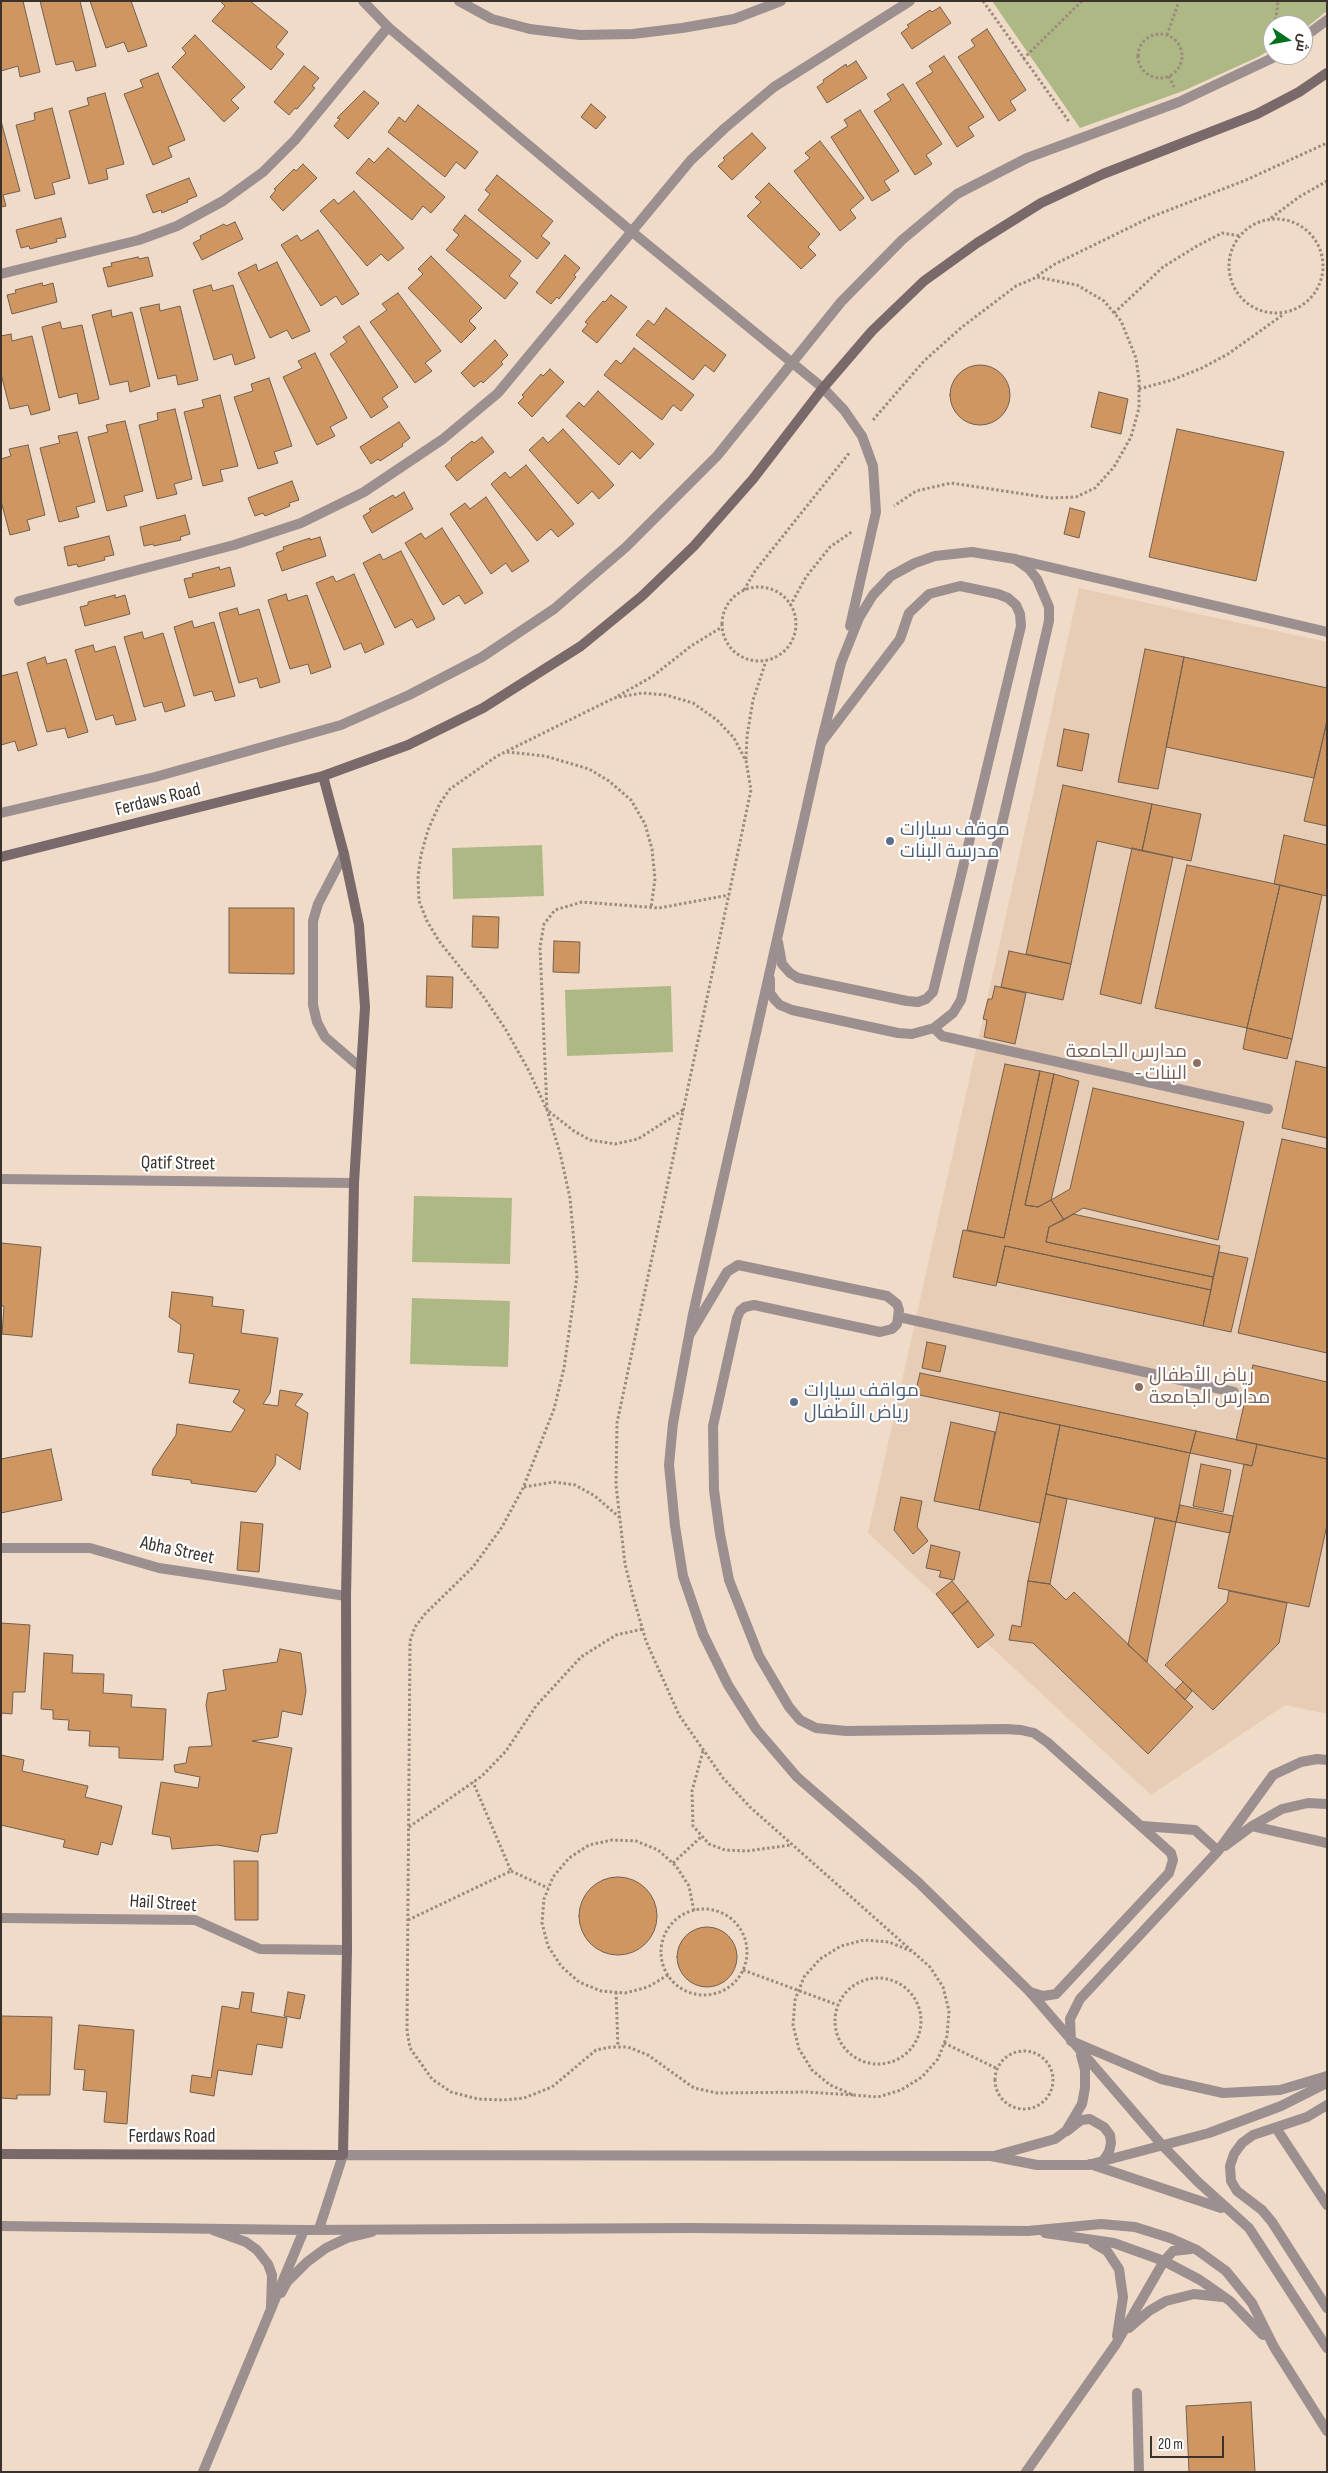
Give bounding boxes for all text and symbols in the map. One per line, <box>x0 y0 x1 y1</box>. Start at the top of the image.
north arrow <box>1263 15 1313 65</box>
text: ش <box>1292 32 1312 54</box>
street label: Ferdaws Road <box>113 778 203 822</box>
place label: موقف سيارات مدرسة البنات <box>900 819 1010 863</box>
marker: موقف سيارات مدرسة البنات <box>884 835 896 847</box>
place label: مدارس الجامعة - البنات <box>1066 1041 1187 1085</box>
marker: مدارس الجامعة - البنات <box>1191 1057 1203 1069</box>
street label: Qatif Street <box>141 1152 215 1176</box>
place label: رياض الأطفال مدارس الجامعة <box>1149 1365 1270 1409</box>
place label: مواقف سيارات رياض الأطفال <box>804 1380 919 1424</box>
marker: رياض الأطفال مدارس الجامعة <box>1133 1381 1145 1393</box>
marker: مواقف سيارات رياض الأطفال <box>788 1396 800 1408</box>
street label: Abha Street <box>138 1532 216 1570</box>
street label: Hail Street <box>129 1890 197 1918</box>
street label: Ferdaws Road <box>128 2126 216 2148</box>
scale bar <box>1153 2426 1227 2458</box>
text: 20 m <box>1158 2435 1183 2454</box>

